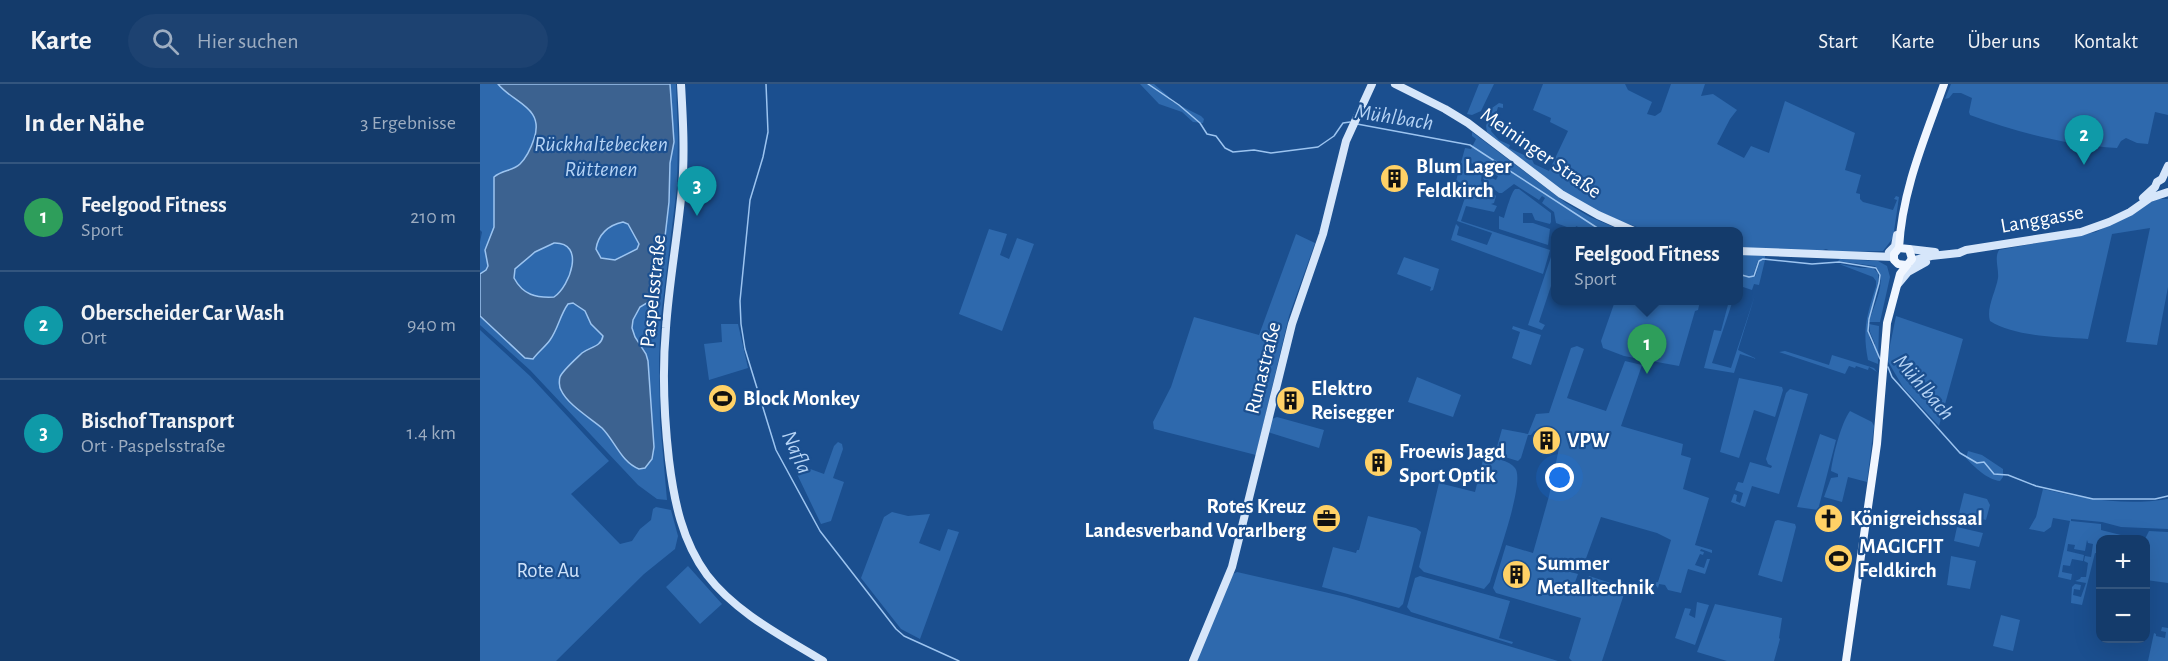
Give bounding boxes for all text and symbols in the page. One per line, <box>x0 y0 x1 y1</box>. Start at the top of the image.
search box <box>128 14 548 68</box>
icon: search <box>149 25 182 58</box>
text: Karte <box>30 27 92 55</box>
text: Hier suchen <box>197 30 299 52</box>
text: Start <box>1818 31 1858 52</box>
text: Karte <box>1891 31 1934 52</box>
text: Über uns <box>1967 31 2040 52</box>
text: Kontakt <box>2073 31 2138 52</box>
water label: Mühlbach <box>1353 100 1435 134</box>
street label: Meininger Straße <box>1477 104 1605 202</box>
text: In der Nähe <box>24 110 144 136</box>
text: 3 Ergebnisse <box>360 113 456 133</box>
pin: 2 <box>2064 116 2104 165</box>
water label: Rückhaltebecken Rüttenen <box>534 133 668 180</box>
place label: Blum Lager Feldkirch <box>1416 156 1512 201</box>
building icon: Blum Lager Feldkirch <box>1379 162 1411 194</box>
pin: 3 <box>678 166 716 216</box>
text: Feelgood Fitness <box>81 194 227 216</box>
street label: Langgasse <box>1999 201 2085 237</box>
text: 1 <box>40 207 47 227</box>
text: 210 m <box>410 207 456 227</box>
text: Sport <box>81 220 123 240</box>
popup <box>1551 227 1743 305</box>
street label: Paspelsstraße <box>637 234 669 348</box>
text: Feelgood Fitness <box>1574 243 1720 265</box>
text: Sport <box>1574 269 1616 289</box>
text: Oberscheider Car Wash <box>81 302 284 324</box>
text: 2 <box>39 315 48 335</box>
text: 940 m <box>407 315 456 335</box>
street label: Runastraße <box>1241 320 1285 416</box>
pin: 1 <box>1628 324 1666 374</box>
text: Ort <box>81 328 107 348</box>
water label: Mühlbach <box>1890 350 1958 424</box>
place label: Elektro Reisegger <box>1311 378 1395 423</box>
sports icon: Block Monkey <box>706 382 738 414</box>
building icon: Elektro Reisegger <box>1274 384 1306 416</box>
place label: Block Monkey <box>743 388 860 409</box>
text: Bischof Transport <box>81 410 234 432</box>
text: 3 <box>39 423 48 443</box>
text: 1.4 km <box>407 423 456 443</box>
building icon: VPW <box>1530 424 1562 456</box>
water label: Nafla <box>778 427 816 477</box>
place label: VPW <box>1567 430 1610 451</box>
text: Ort · Paspelsstraße <box>81 436 226 456</box>
place label: Froewis Jagd Sport Optik <box>1399 441 1505 486</box>
building icon: Froewis Jagd Sport Optik <box>1362 447 1394 479</box>
your location <box>1545 463 1574 492</box>
place label: Rotes Kreuz Landesverband Vorarlberg <box>1084 496 1306 541</box>
office icon: Rotes Kreuz Landesverband Vorarlberg <box>1311 502 1343 534</box>
church icon: Königreichssaal <box>1813 502 1845 534</box>
place label: Königreichssaal <box>1850 508 1983 529</box>
map controls <box>2096 535 2150 643</box>
button: + <box>2096 535 2150 589</box>
place label: MAGICFIT Feldkirch <box>1859 536 1944 581</box>
sports icon: MAGICFIT Feldkirch <box>1822 542 1854 574</box>
place label: Summer Metalltechnik <box>1537 553 1655 598</box>
building icon: Summer Metalltechnik <box>1500 559 1532 591</box>
park label: Rote Au <box>516 560 580 581</box>
button: − <box>2096 589 2150 643</box>

